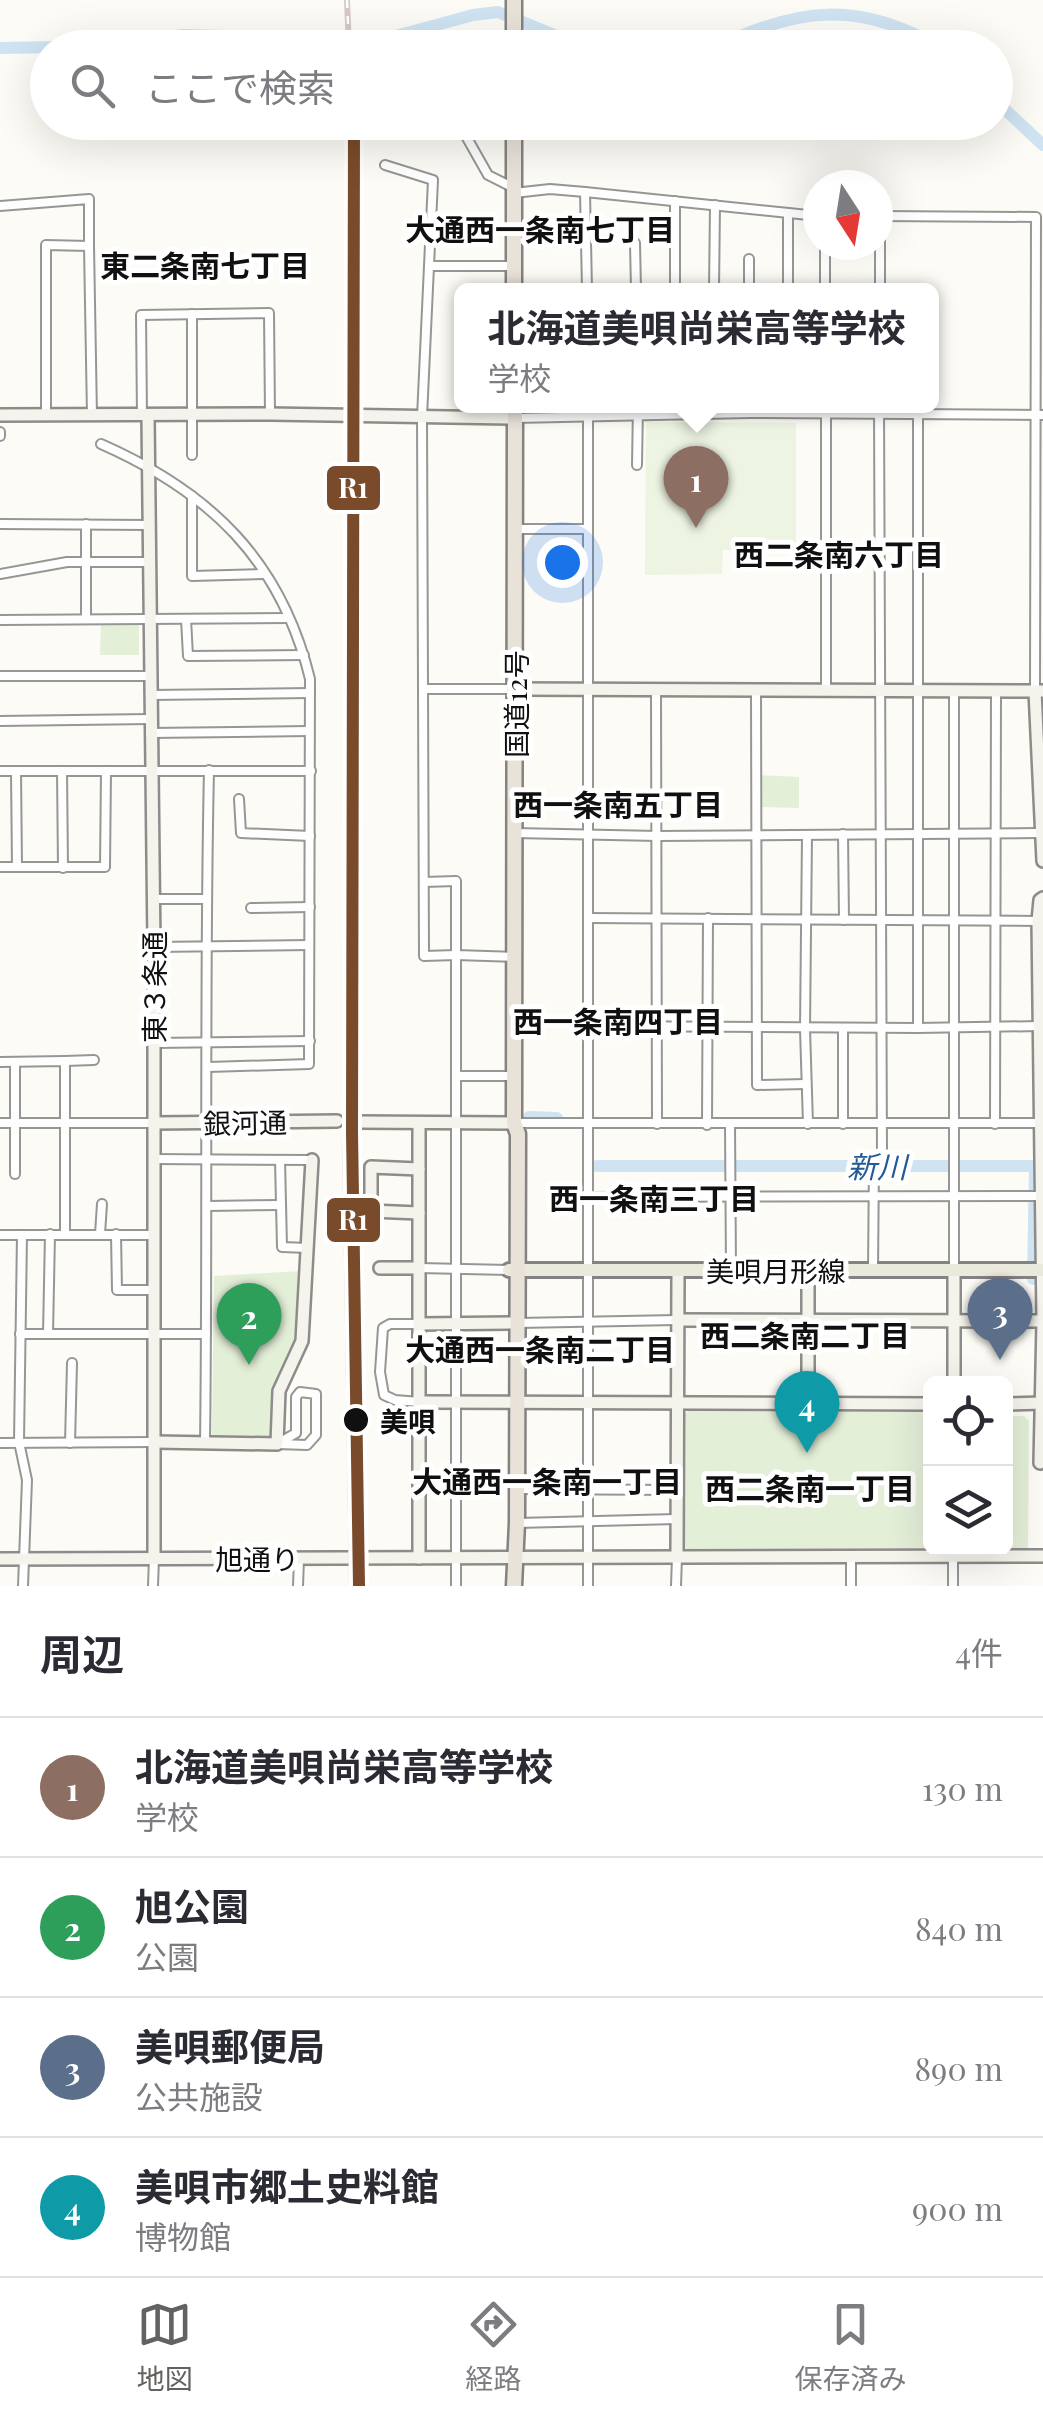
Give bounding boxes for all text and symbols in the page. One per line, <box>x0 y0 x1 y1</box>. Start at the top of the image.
search box <box>30 30 1013 140</box>
icon: search <box>65 58 120 113</box>
text: ここで検索 <box>145 61 335 112</box>
north arrow <box>803 170 893 260</box>
district label: 大通西一条南七丁目 <box>405 209 675 249</box>
district label: 東二条南七丁目 <box>100 245 310 285</box>
popup <box>454 283 939 413</box>
text: 北海道美唄尚栄高等学校 <box>487 301 906 352</box>
text: 学校 <box>487 355 552 398</box>
pin: 1 <box>664 446 728 528</box>
line badge: R1 <box>325 464 382 512</box>
text: R1 <box>338 468 368 505</box>
district label: 西二条南六丁目 <box>734 534 944 574</box>
your location <box>537 537 588 588</box>
street label: 国道12号 <box>497 650 534 758</box>
district label: 西一条南五丁目 <box>513 784 723 824</box>
street label: 東３条通 <box>135 931 172 1043</box>
district label: 西一条南四丁目 <box>513 1001 723 1041</box>
street label: 銀河通 <box>203 1103 287 1141</box>
water label: 新川 <box>847 1146 910 1186</box>
district label: 西一条南三丁目 <box>549 1178 759 1218</box>
line badge: R1 <box>325 1196 382 1244</box>
text: R1 <box>338 1200 368 1237</box>
street label: 美唄月形線 <box>706 1252 846 1289</box>
pin: 3 <box>968 1278 1032 1360</box>
pin: 2 <box>216 1282 282 1365</box>
district label: 西二条南二丁目 <box>700 1315 910 1355</box>
district label: 大通西一条南二丁目 <box>405 1329 675 1369</box>
pin: 4 <box>774 1370 840 1453</box>
map controls <box>923 1376 1013 1556</box>
button: locate <box>923 1376 1013 1466</box>
place label: 美唄 <box>380 1402 436 1439</box>
marker: 美唄 <box>341 1405 371 1435</box>
district label: 大通西一条南一丁目 <box>412 1461 682 1501</box>
button: layers <box>923 1466 1013 1556</box>
district label: 西二条南一丁目 <box>705 1468 915 1508</box>
street label: 旭通り <box>215 1540 299 1577</box>
text: 周辺 <box>40 1625 124 1681</box>
text: 4件 <box>955 1630 1003 1673</box>
text: 北海道美唄尚栄高等学校 <box>135 1740 553 1791</box>
text: 1 <box>66 1766 79 1809</box>
text: 130 m <box>922 1766 1003 1809</box>
text: 学校 <box>135 1794 199 1837</box>
text: 旭公園 <box>135 1880 249 1931</box>
text: 2 <box>64 1906 81 1949</box>
text: 840 m <box>915 1906 1003 1949</box>
text: 公園 <box>135 1934 199 1977</box>
text: 美唄郵便局 <box>135 2020 325 2071</box>
text: 3 <box>65 2046 80 2089</box>
text: 890 m <box>914 2046 1003 2089</box>
text: 公共施設 <box>135 2074 263 2117</box>
text: 美唄市郷土史料館 <box>135 2160 439 2211</box>
text: 4 <box>64 2186 81 2229</box>
text: 900 m <box>912 2186 1003 2229</box>
text: 博物館 <box>135 2214 231 2257</box>
tab: 地図 <box>136 2297 193 2397</box>
tab: 経路 <box>465 2297 522 2397</box>
tab: 保存済み <box>794 2297 907 2397</box>

